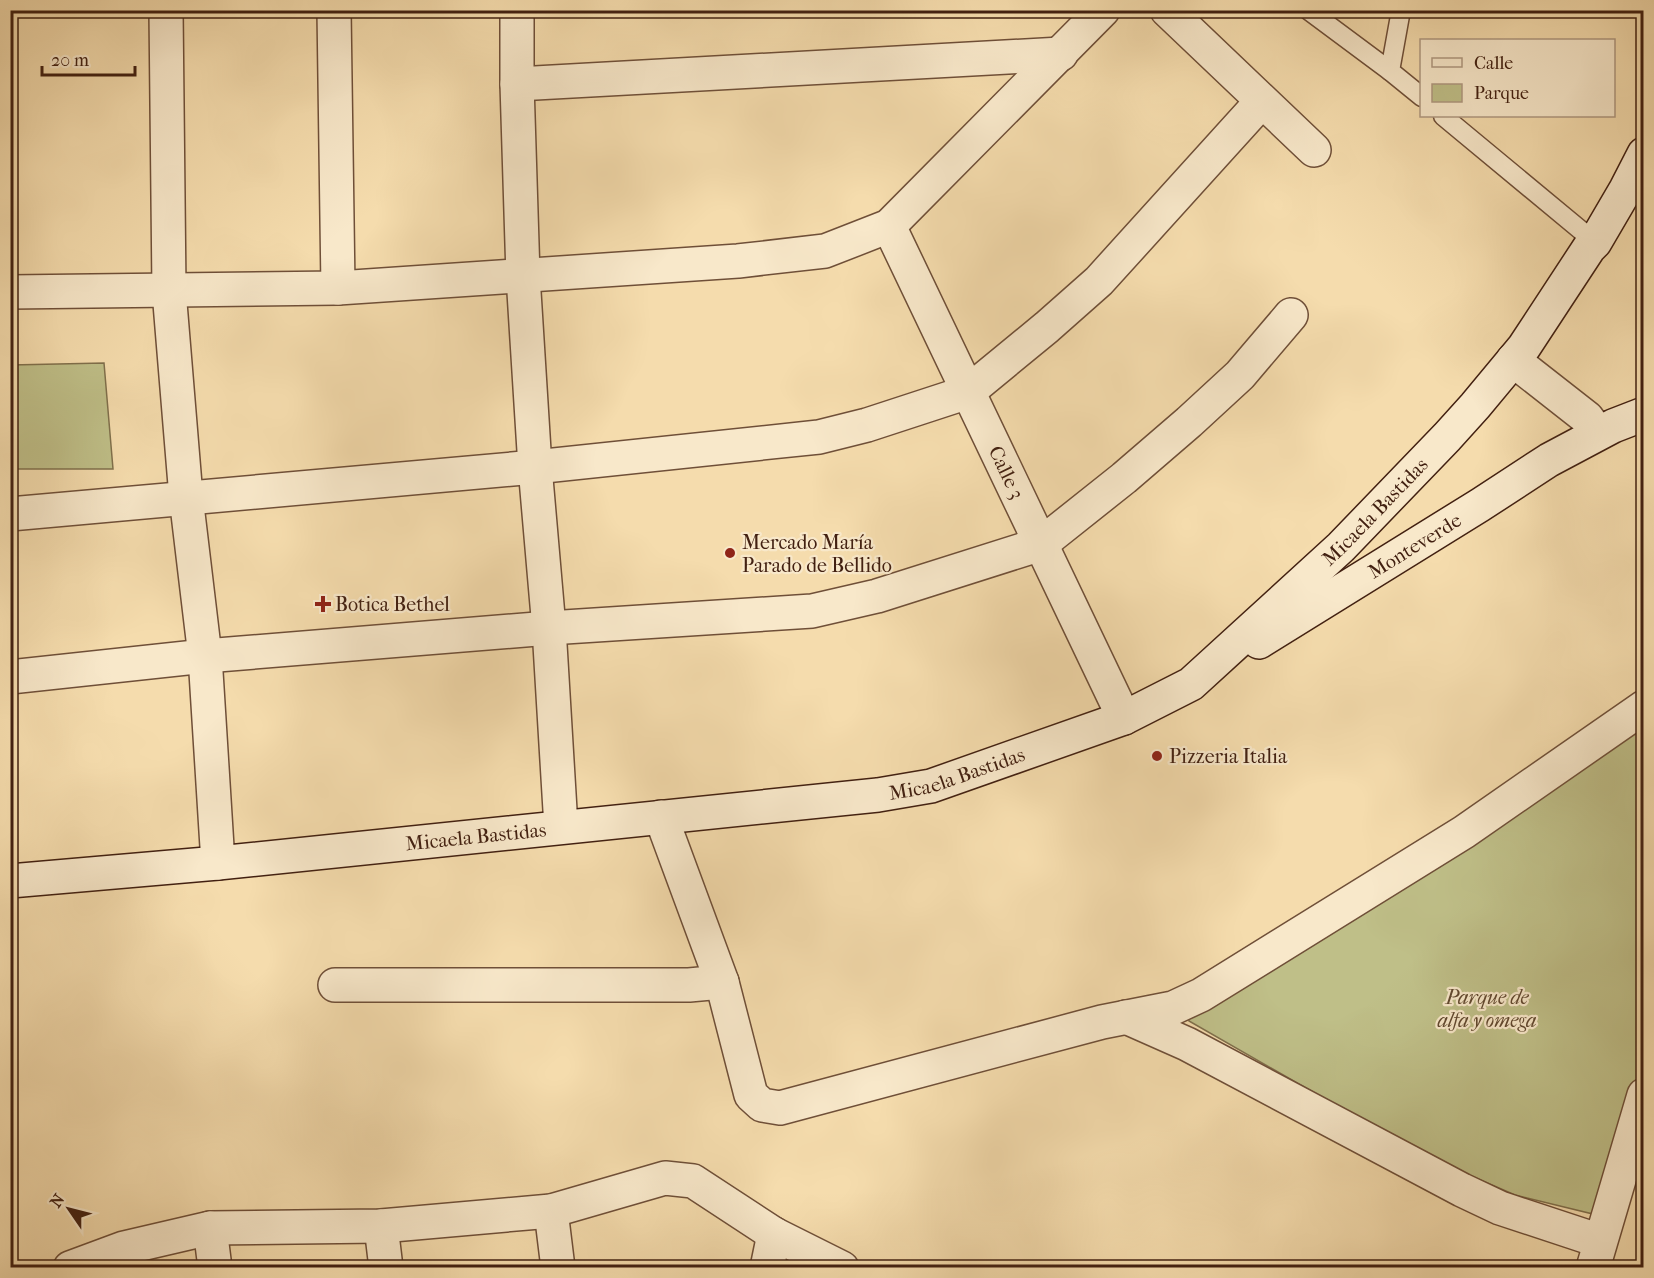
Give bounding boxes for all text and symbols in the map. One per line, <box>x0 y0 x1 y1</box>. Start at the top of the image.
scale bar <box>42 39 135 77</box>
legend <box>1420 39 1615 117</box>
text: 20 m <box>51 50 89 71</box>
text: Calle <box>1474 53 1513 74</box>
text: Parque <box>1474 83 1529 104</box>
street label: Calle 3 <box>984 442 1029 503</box>
street label: Micaela Bastidas <box>1317 453 1432 570</box>
street label: Monteverde <box>1364 508 1465 583</box>
place label: Mercado María Parado de Bellido <box>742 531 892 577</box>
marker: Mercado María Parado de Bellido <box>723 546 737 560</box>
place label: Botica Bethel <box>335 593 450 616</box>
marker: Botica Bethel <box>316 597 330 611</box>
street label: Micaela Bastidas <box>887 742 1028 804</box>
place label: Pizzeria Italia <box>1169 745 1288 768</box>
marker: Pizzeria Italia <box>1150 749 1164 763</box>
street label: Micaela Bastidas <box>404 818 547 855</box>
park label: Parque de alfa y omega <box>1438 986 1536 1032</box>
north arrow <box>39 1179 99 1239</box>
text: N <box>46 1190 69 1211</box>

